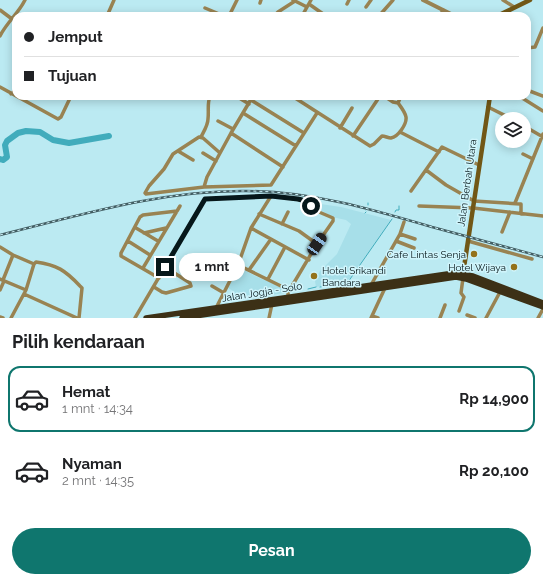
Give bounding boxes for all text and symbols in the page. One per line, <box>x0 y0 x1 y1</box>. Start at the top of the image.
text: Jemput <box>48 28 103 46</box>
text: Tujuan <box>48 67 97 85</box>
map controls <box>495 112 531 148</box>
button: layers <box>495 112 531 148</box>
street label: Jalan Berbah Utara <box>455 139 479 227</box>
route start <box>302 197 320 215</box>
car <box>305 231 329 257</box>
place label: Cafe Lintas Senja <box>387 249 466 260</box>
marker: Cafe Lintas Senja <box>469 249 479 259</box>
callout: 1 mnt <box>179 253 245 281</box>
route end <box>156 258 174 276</box>
text: 1 mnt <box>195 259 229 274</box>
place label: Hotel Wijaya <box>448 262 506 273</box>
marker: Hotel Wijaya <box>509 262 519 272</box>
place label: Hotel Srikandi Bandara <box>322 265 386 288</box>
marker: Hotel Srikandi Bandara <box>309 271 319 281</box>
street label: Jalan Jogja - Solo <box>221 280 303 304</box>
text: Pilih kendaraan <box>12 331 145 352</box>
icon: car <box>14 381 50 417</box>
text: Hemat <box>62 383 110 401</box>
text: Rp 14,900 <box>459 390 529 408</box>
text: 1 mnt · 14:34 <box>62 401 133 416</box>
icon: car <box>14 453 50 489</box>
text: Nyaman <box>62 455 122 473</box>
text: Rp 20,100 <box>459 462 529 480</box>
text: 2 mnt · 14:35 <box>62 473 134 488</box>
button: Pesan <box>12 528 531 574</box>

